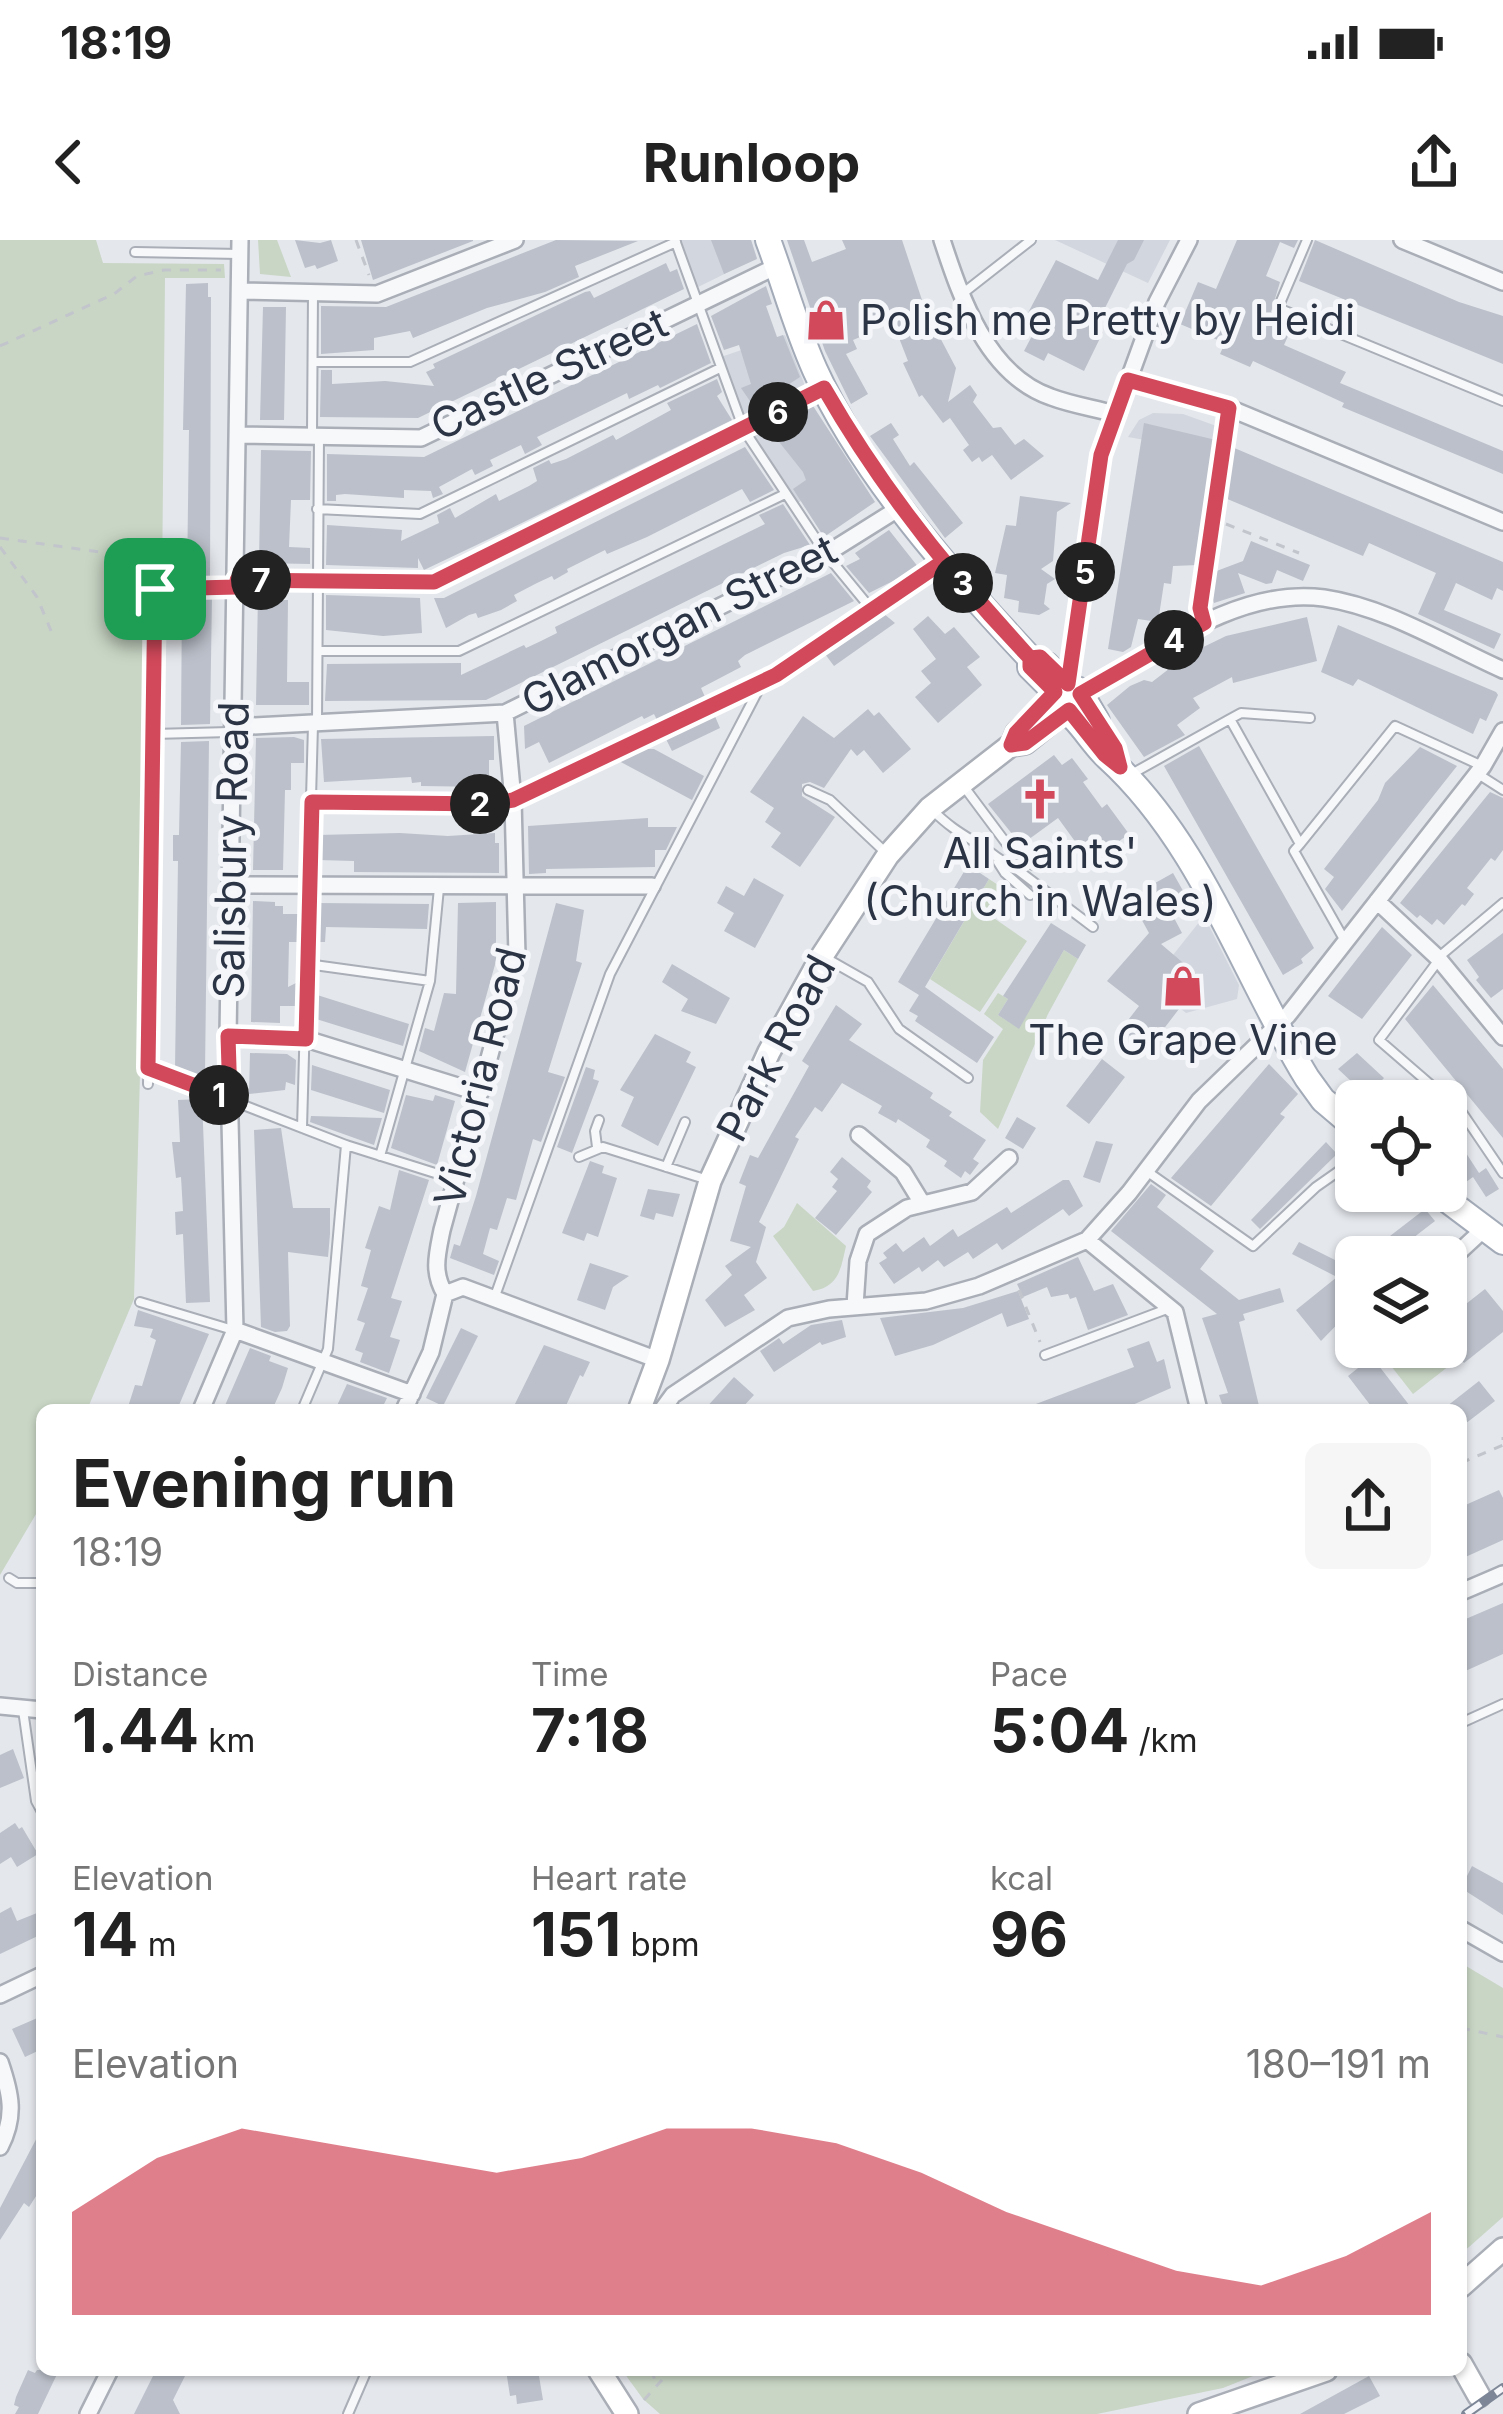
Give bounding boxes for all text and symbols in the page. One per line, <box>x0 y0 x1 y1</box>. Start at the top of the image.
text: 18:19 <box>60 15 172 70</box>
icon: back <box>36 129 102 195</box>
icon: share <box>1401 129 1467 195</box>
text: Runloop <box>643 130 860 195</box>
place label: Polish me Pretty by Heidi <box>860 294 1355 345</box>
street label: Castle Street <box>422 297 675 451</box>
shop icon: Polish me Pretty by Heidi <box>803 297 849 343</box>
pin: 6 <box>748 382 808 442</box>
text: 6 <box>767 392 789 432</box>
street label: Glamorgan Street <box>513 523 845 726</box>
pin <box>104 538 206 640</box>
pin: 5 <box>1055 542 1115 602</box>
pin: 7 <box>231 550 291 610</box>
text: 5 <box>1074 552 1096 592</box>
pin: 3 <box>933 553 993 613</box>
icon: arrive <box>122 556 188 622</box>
text: 7 <box>251 560 271 600</box>
text: 3 <box>952 563 974 603</box>
pin: 4 <box>1144 610 1204 670</box>
text: 4 <box>1163 620 1185 660</box>
street label: Salisbury Road <box>202 701 259 999</box>
pin: 2 <box>450 774 510 834</box>
church icon: All Saints' (Church in Wales) <box>1017 776 1063 822</box>
text: 2 <box>470 784 490 824</box>
place label: All Saints' (Church in Wales) <box>863 827 1217 926</box>
street label: Victoria Road <box>423 942 536 1212</box>
street label: Park Road <box>705 946 846 1149</box>
shop icon: The Grape Vine <box>1160 963 1206 1009</box>
place label: The Grape Vine <box>1028 1014 1338 1065</box>
pin: 1 <box>189 1065 249 1125</box>
text: 1 <box>212 1075 226 1115</box>
map controls <box>1335 1080 1467 1368</box>
button: locate <box>1335 1080 1467 1212</box>
button: layers <box>1335 1236 1467 1368</box>
text: Evening run <box>72 1443 456 1523</box>
button: share <box>1305 1443 1431 1569</box>
text: 18:19 <box>72 1528 163 1575</box>
text: Distance <box>72 1654 208 1694</box>
text: Time <box>531 1654 608 1694</box>
text: Pace <box>990 1654 1068 1694</box>
text: 1.44 <box>72 1694 199 1766</box>
text: 7:18 <box>531 1694 649 1766</box>
text: 5:04 <box>990 1694 1129 1766</box>
text: km <box>199 1720 255 1760</box>
text: /km <box>1129 1720 1198 1760</box>
text: Elevation <box>72 1858 213 1898</box>
text: Heart rate <box>531 1858 687 1898</box>
text: kcal <box>990 1858 1053 1898</box>
text: 14 <box>72 1898 138 1970</box>
text: 151 <box>531 1898 621 1970</box>
text: 96 <box>990 1898 1068 1970</box>
text: m <box>138 1924 177 1964</box>
text: bpm <box>621 1924 700 1964</box>
text: Elevation <box>72 2040 239 2087</box>
text: 180–191 m <box>1246 2040 1431 2087</box>

